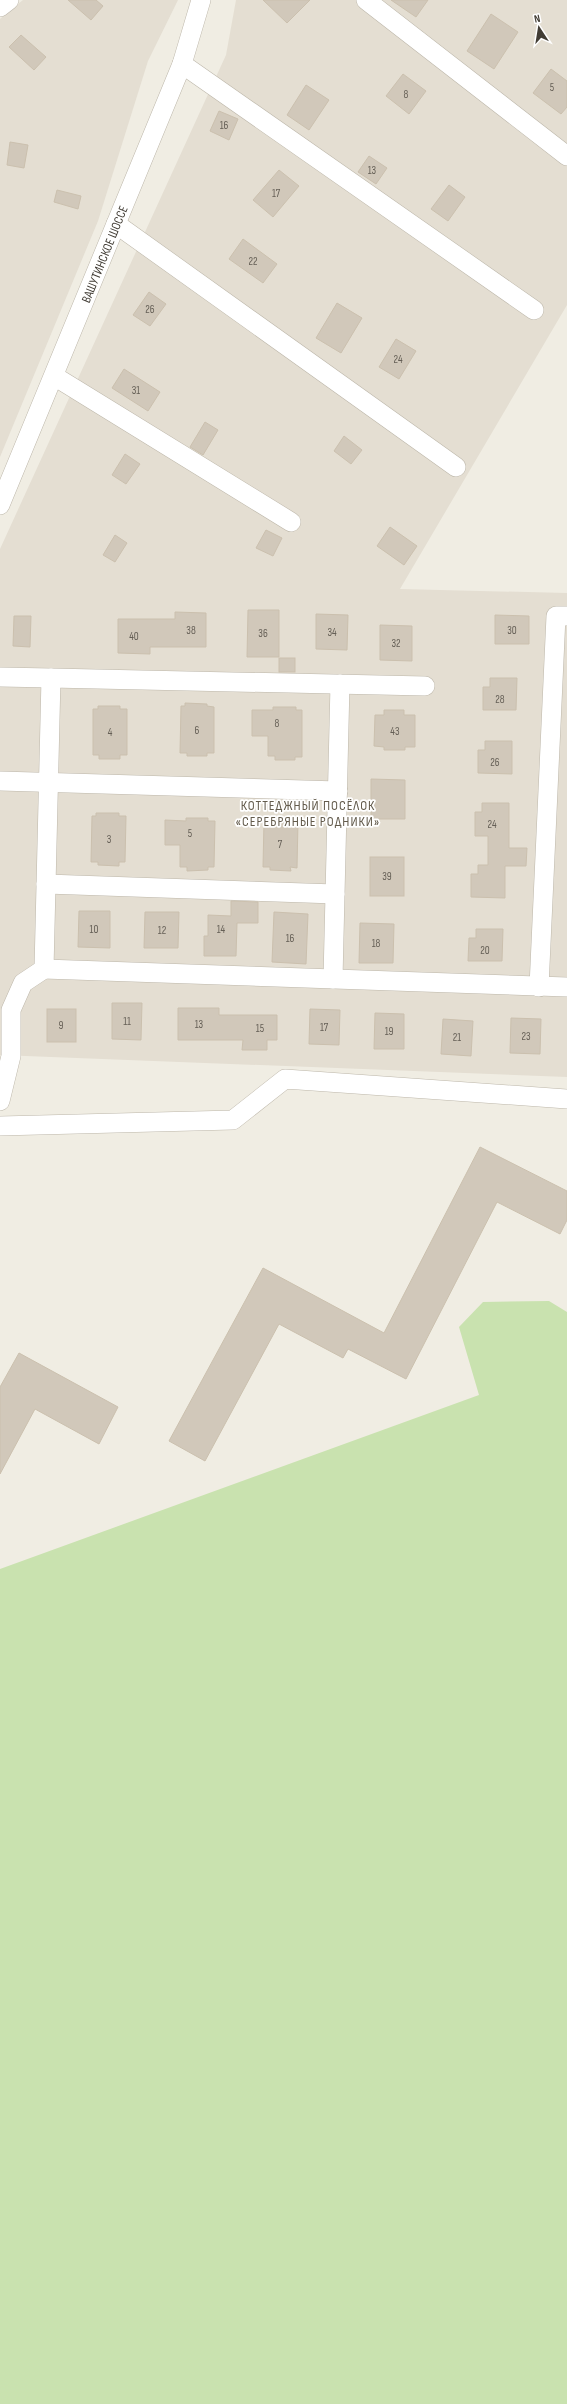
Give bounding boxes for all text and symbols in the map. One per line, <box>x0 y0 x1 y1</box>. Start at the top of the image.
north arrow <box>519 8 559 48</box>
text: N <box>533 12 541 26</box>
house number: 5 <box>550 81 554 94</box>
house number: 8 <box>404 88 409 101</box>
house number: 16 <box>220 119 229 132</box>
house number: 13 <box>368 164 377 177</box>
house number: 17 <box>272 187 281 200</box>
street label: ВАШУТИНСКОЕ ШОССЕ <box>78 204 132 305</box>
house number: 22 <box>248 255 258 268</box>
house number: 26 <box>145 303 155 316</box>
house number: 24 <box>393 353 403 366</box>
house number: 31 <box>132 384 140 397</box>
house number: 38 <box>186 624 196 637</box>
house number: 30 <box>507 624 517 637</box>
house number: 34 <box>327 626 337 639</box>
house number: 36 <box>258 627 268 640</box>
house number: 40 <box>129 630 139 643</box>
house number: 32 <box>391 637 401 650</box>
house number: 28 <box>495 693 505 706</box>
house number: 8 <box>275 717 280 730</box>
house number: 6 <box>195 724 200 737</box>
house number: 43 <box>390 725 400 738</box>
house number: 4 <box>108 726 113 739</box>
house number: 26 <box>490 756 500 769</box>
district label: КОТТЕДЖНЫЙ ПОСЁЛОК «СЕРЕБРЯНЫЕ РОДНИКИ» <box>236 797 380 830</box>
house number: 24 <box>487 818 497 831</box>
house number: 5 <box>188 827 192 840</box>
house number: 3 <box>107 833 112 846</box>
house number: 7 <box>278 838 283 851</box>
house number: 39 <box>382 870 392 883</box>
house number: 10 <box>90 923 98 936</box>
house number: 14 <box>217 923 226 936</box>
house number: 12 <box>158 924 167 937</box>
house number: 16 <box>286 932 295 945</box>
house number: 18 <box>372 937 381 950</box>
house number: 20 <box>480 944 490 957</box>
house number: 11 <box>123 1015 131 1028</box>
house number: 13 <box>195 1018 204 1031</box>
house number: 9 <box>59 1019 64 1032</box>
house number: 17 <box>320 1021 329 1034</box>
house number: 15 <box>256 1022 264 1035</box>
house number: 19 <box>385 1025 393 1038</box>
house number: 23 <box>521 1030 531 1043</box>
house number: 21 <box>453 1031 461 1044</box>

